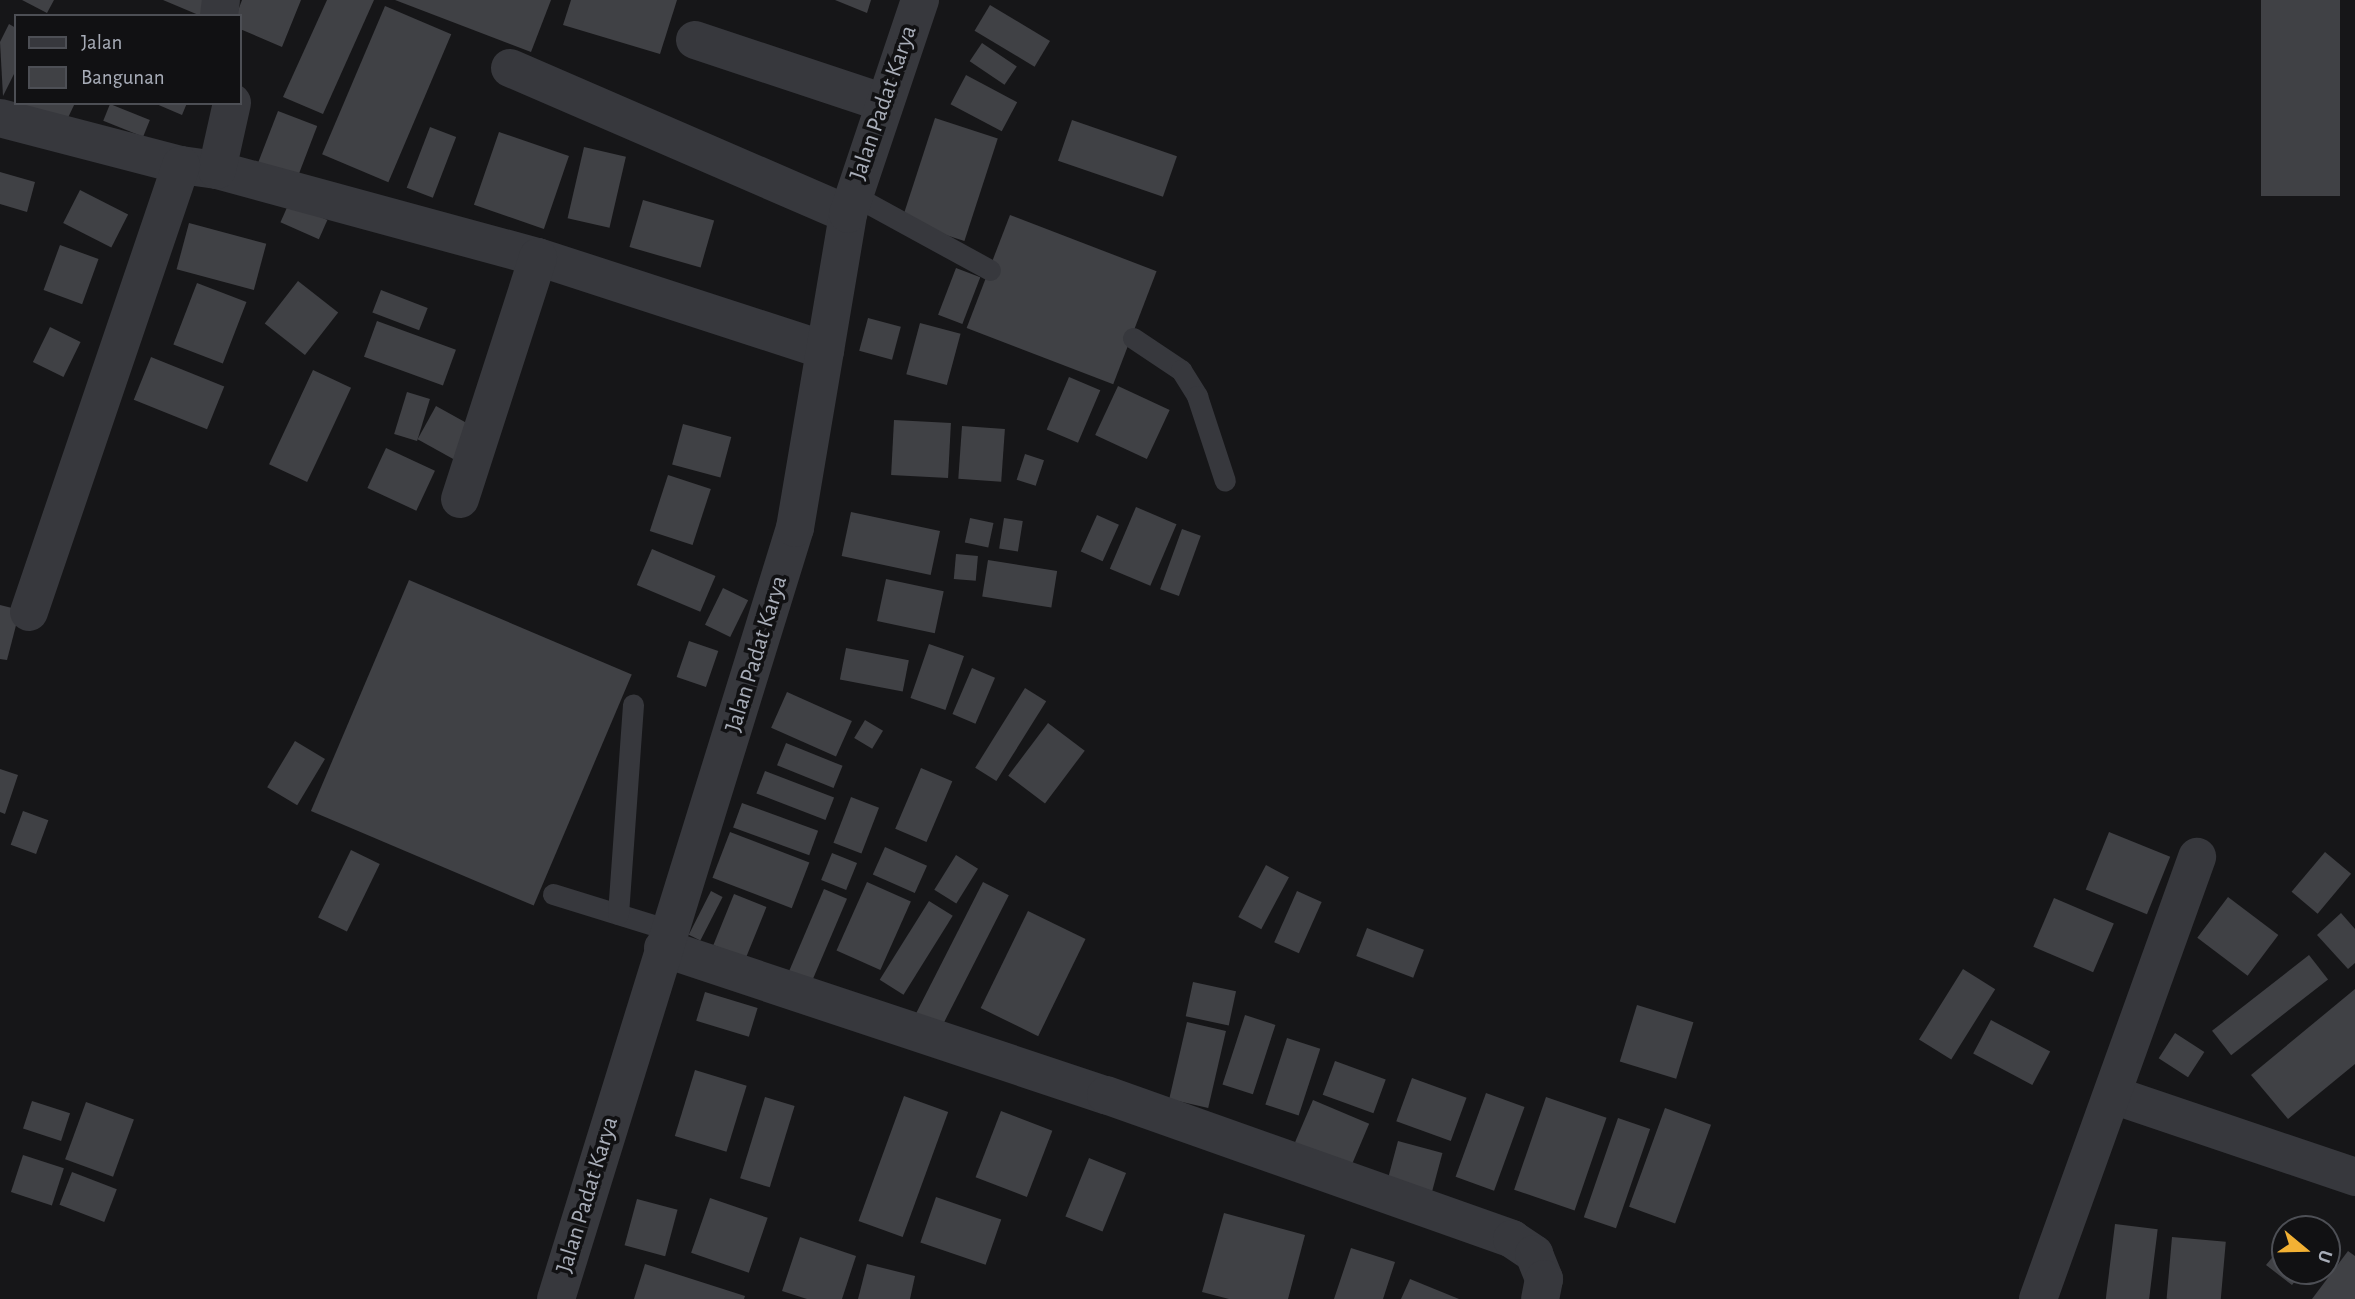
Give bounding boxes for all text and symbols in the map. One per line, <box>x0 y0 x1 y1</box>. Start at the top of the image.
legend <box>14 14 242 105</box>
street label: Jalan Padat Karya <box>844 22 924 184</box>
text: Jalan <box>81 32 122 53</box>
text: Bangunan <box>81 67 165 88</box>
street label: Jalan Padat Karya <box>720 572 794 736</box>
street label: Jalan Padat Karya <box>551 1113 625 1277</box>
north arrow <box>2271 1215 2341 1285</box>
text: U <box>2313 1248 2335 1265</box>

